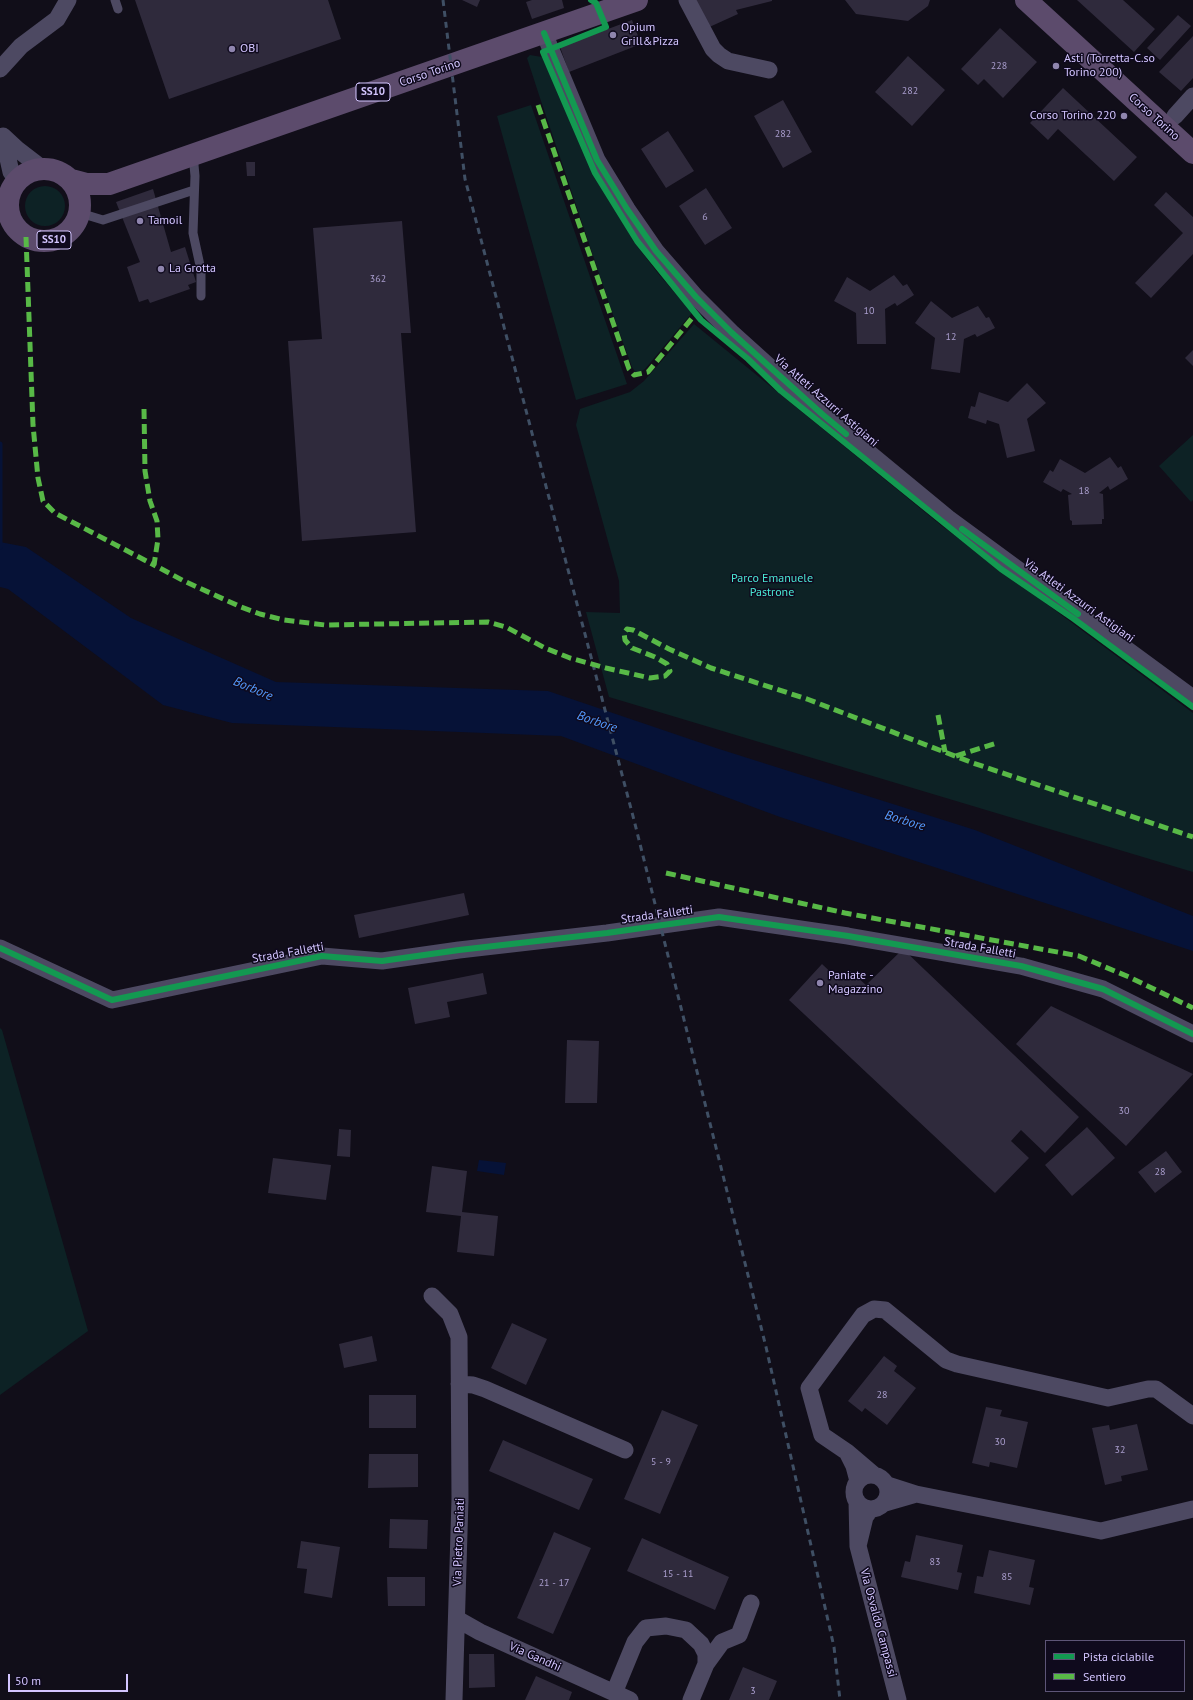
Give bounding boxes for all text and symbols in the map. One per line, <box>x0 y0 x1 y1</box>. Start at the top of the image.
place label: Opium Grill&Pizza <box>621 21 679 49</box>
marker: Opium Grill&Pizza <box>608 30 618 40</box>
place label: OBI <box>240 42 259 56</box>
marker: OBI <box>227 44 237 54</box>
place label: Asti (Torretta-C.so Torino 200) <box>1064 52 1155 80</box>
street label: Corso Torino <box>398 56 462 90</box>
house number: 228 <box>991 60 1007 72</box>
marker: Asti (Torretta-C.so Torino 200) <box>1051 61 1061 71</box>
road number: SS10 <box>356 83 390 101</box>
house number: 282 <box>902 85 918 97</box>
street label: Corso Torino <box>1126 90 1182 144</box>
place label: Corso Torino 220 <box>1030 109 1116 123</box>
marker: Corso Torino 220 <box>1119 111 1129 121</box>
house number: 282 <box>775 128 791 140</box>
house number: 6 <box>702 211 708 223</box>
place label: Tamoil <box>148 214 182 228</box>
marker: Tamoil <box>135 216 145 226</box>
road number: SS10 <box>37 231 71 249</box>
place label: La Grotta <box>169 262 216 276</box>
marker: La Grotta <box>156 264 166 274</box>
house number: 362 <box>370 273 386 285</box>
house number: 10 <box>864 305 874 317</box>
house number: 12 <box>946 331 956 343</box>
street label: Via Atleti Azzurri Astigiani <box>771 352 881 450</box>
house number: 18 <box>1079 485 1089 497</box>
street label: Via Atleti Azzurri Astigiani <box>1021 556 1137 646</box>
park label: Parco Emanuele Pastrone <box>731 572 813 600</box>
water label: Borbore <box>231 674 275 704</box>
water label: Borbore <box>575 708 619 736</box>
water label: Borbore <box>883 807 927 835</box>
street label: Strada Falletti <box>620 903 694 927</box>
street label: Strada Falletti <box>943 935 1017 961</box>
street label: Strada Falletti <box>251 940 325 966</box>
place label: Paniate - Magazzino <box>828 969 883 997</box>
marker: Paniate - Magazzino <box>815 978 825 988</box>
house number: 30 <box>1119 1105 1129 1117</box>
house number: 28 <box>1155 1166 1165 1178</box>
house number: 28 <box>877 1389 887 1401</box>
house number: 30 <box>995 1436 1005 1448</box>
house number: 32 <box>1115 1444 1125 1456</box>
house number: 5 - 9 <box>651 1456 671 1468</box>
street label: Via Pietro Paniati <box>450 1498 468 1586</box>
house number: 83 <box>930 1556 940 1568</box>
street label: Via Osvaldo Campassi <box>857 1567 899 1679</box>
house number: 15 - 11 <box>663 1568 693 1580</box>
house number: 85 <box>1002 1571 1012 1583</box>
house number: 21 - 17 <box>539 1577 569 1589</box>
street label: Via Gandhi <box>507 1639 563 1675</box>
legend <box>1045 1640 1185 1692</box>
text: Pista ciclabile <box>1083 1649 1154 1664</box>
scale bar <box>10 1666 130 1692</box>
text: Sentiero <box>1083 1669 1126 1684</box>
text: 50 m <box>15 1673 41 1688</box>
house number: 3 <box>750 1685 756 1697</box>

